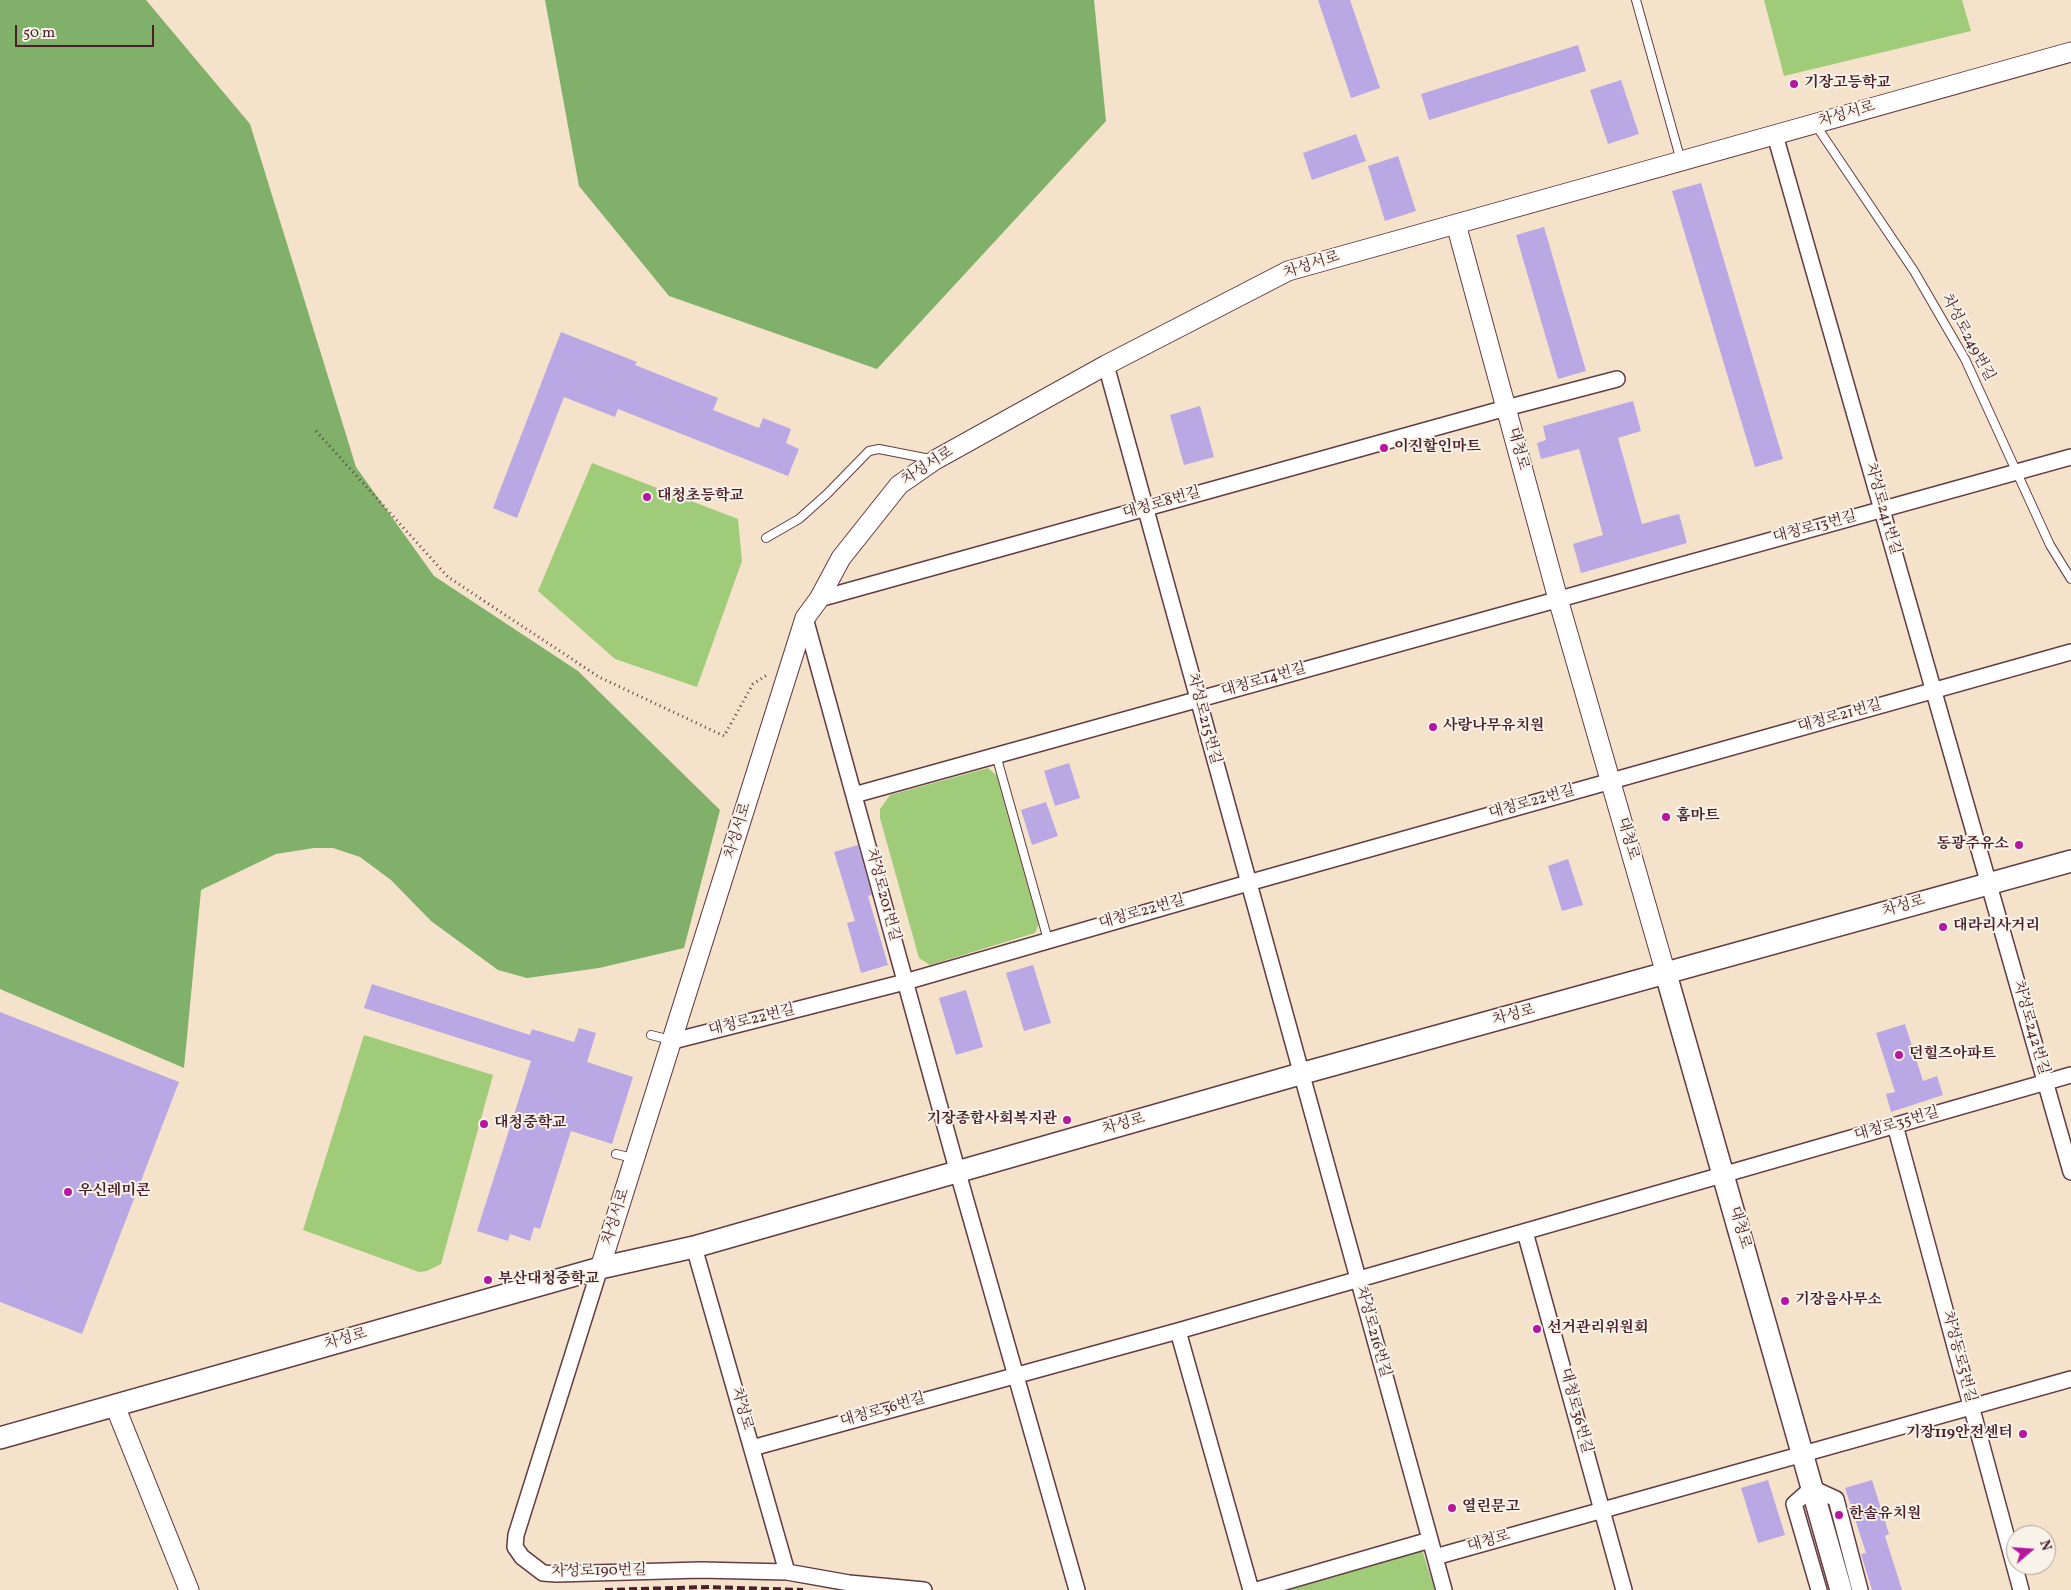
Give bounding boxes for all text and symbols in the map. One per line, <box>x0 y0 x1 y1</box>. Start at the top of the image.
scale bar <box>18 15 156 47</box>
text: 50 m <box>23 23 55 44</box>
place label: 기장고등학교 <box>1804 75 1891 93</box>
marker: 기장고등학교 <box>1788 78 1800 90</box>
street label: 차성서로 <box>1817 98 1877 132</box>
street label: 차성서로 <box>1282 248 1342 284</box>
street label: 차성로249번길 <box>1936 291 1998 385</box>
street label: 대청로 <box>1503 426 1531 472</box>
place label: 이진할인마트 <box>1394 439 1481 457</box>
marker: 이진할인마트 <box>1378 442 1390 454</box>
street label: 차성서로 <box>899 444 957 490</box>
street label: 차성로241번길 <box>1860 461 1904 557</box>
street label: 대청로8번길 <box>1121 484 1203 524</box>
place label: 대청초등학교 <box>657 488 744 506</box>
marker: 대청초등학교 <box>641 491 653 503</box>
street label: 대청로13번길 <box>1771 508 1859 548</box>
street label: 대청로14번길 <box>1220 660 1308 702</box>
street label: 차성로215번길 <box>1182 671 1224 767</box>
street label: 대청로21번길 <box>1796 696 1884 738</box>
place label: 사랑나무유치원 <box>1443 718 1544 736</box>
marker: 사랑나무유치원 <box>1427 721 1439 733</box>
street label: 대청로22번길 <box>1487 782 1577 824</box>
street label: 차성서로 <box>722 801 756 861</box>
place label: 홈마트 <box>1676 808 1719 826</box>
marker: 홈마트 <box>1660 811 1672 823</box>
street label: 대청로 <box>1612 816 1642 862</box>
place label: 동광주유소 <box>1937 836 2009 854</box>
marker: 동광주유소 <box>2013 839 2025 851</box>
street label: 차성로201번길 <box>861 847 903 943</box>
street label: 대청로22번길 <box>1097 892 1187 934</box>
street label: 차성로 <box>1881 892 1927 922</box>
place label: 대라리사거리 <box>1953 918 2040 936</box>
marker: 대라리사거리 <box>1937 921 1949 933</box>
street label: 차성로242번길 <box>2008 979 2052 1077</box>
street label: 대청로22번길 <box>707 1002 797 1040</box>
street label: 차성로 <box>1491 1002 1537 1030</box>
place label: 던힐즈아파트 <box>1909 1046 1996 1064</box>
marker: 던힐즈아파트 <box>1893 1049 1905 1061</box>
street label: 대청로35번길 <box>1853 1104 1941 1146</box>
street label: 차성로 <box>1101 1110 1147 1140</box>
place label: 기장종합사회복지관 <box>927 1111 1057 1129</box>
marker: 기장종합사회복지관 <box>1061 1114 1073 1126</box>
place label: 대청중학교 <box>494 1115 566 1133</box>
marker: 대청중학교 <box>478 1118 490 1130</box>
place label: 우신레미콘 <box>78 1183 150 1201</box>
marker: 우신레미콘 <box>62 1186 74 1198</box>
street label: 차성서로 <box>599 1187 635 1247</box>
street label: 대청로 <box>1724 1205 1754 1251</box>
place label: 부산대청중학교 <box>498 1271 599 1289</box>
marker: 부산대청중학교 <box>482 1274 494 1286</box>
street label: 차성로216번길 <box>1350 1284 1394 1380</box>
place label: 기장읍사무소 <box>1795 1292 1882 1310</box>
marker: 기장읍사무소 <box>1779 1295 1791 1307</box>
street label: 차성동로5번길 <box>1937 1309 1979 1405</box>
place label: 선거관리위원회 <box>1547 1320 1648 1338</box>
marker: 선거관리위원회 <box>1531 1323 1543 1335</box>
street label: 차성로 <box>323 1325 369 1355</box>
street label: 대청로36번길 <box>1555 1366 1595 1456</box>
street label: 차성로 <box>726 1386 756 1432</box>
street label: 대청로36번길 <box>838 1390 928 1432</box>
place label: 기장119안전센터 <box>1906 1425 2013 1443</box>
marker: 기장119안전센터 <box>2017 1428 2029 1440</box>
place label: 열린문고 <box>1462 1499 1520 1517</box>
marker: 열린문고 <box>1446 1502 1458 1514</box>
place label: 한솔유치원 <box>1849 1506 1921 1524</box>
marker: 한솔유치원 <box>1833 1509 1845 1521</box>
north arrow <box>2006 1525 2056 1575</box>
street label: 대청로 <box>1466 1527 1512 1557</box>
text: N <box>2034 1538 2055 1553</box>
street label: 차성로190번길 <box>551 1562 647 1582</box>

